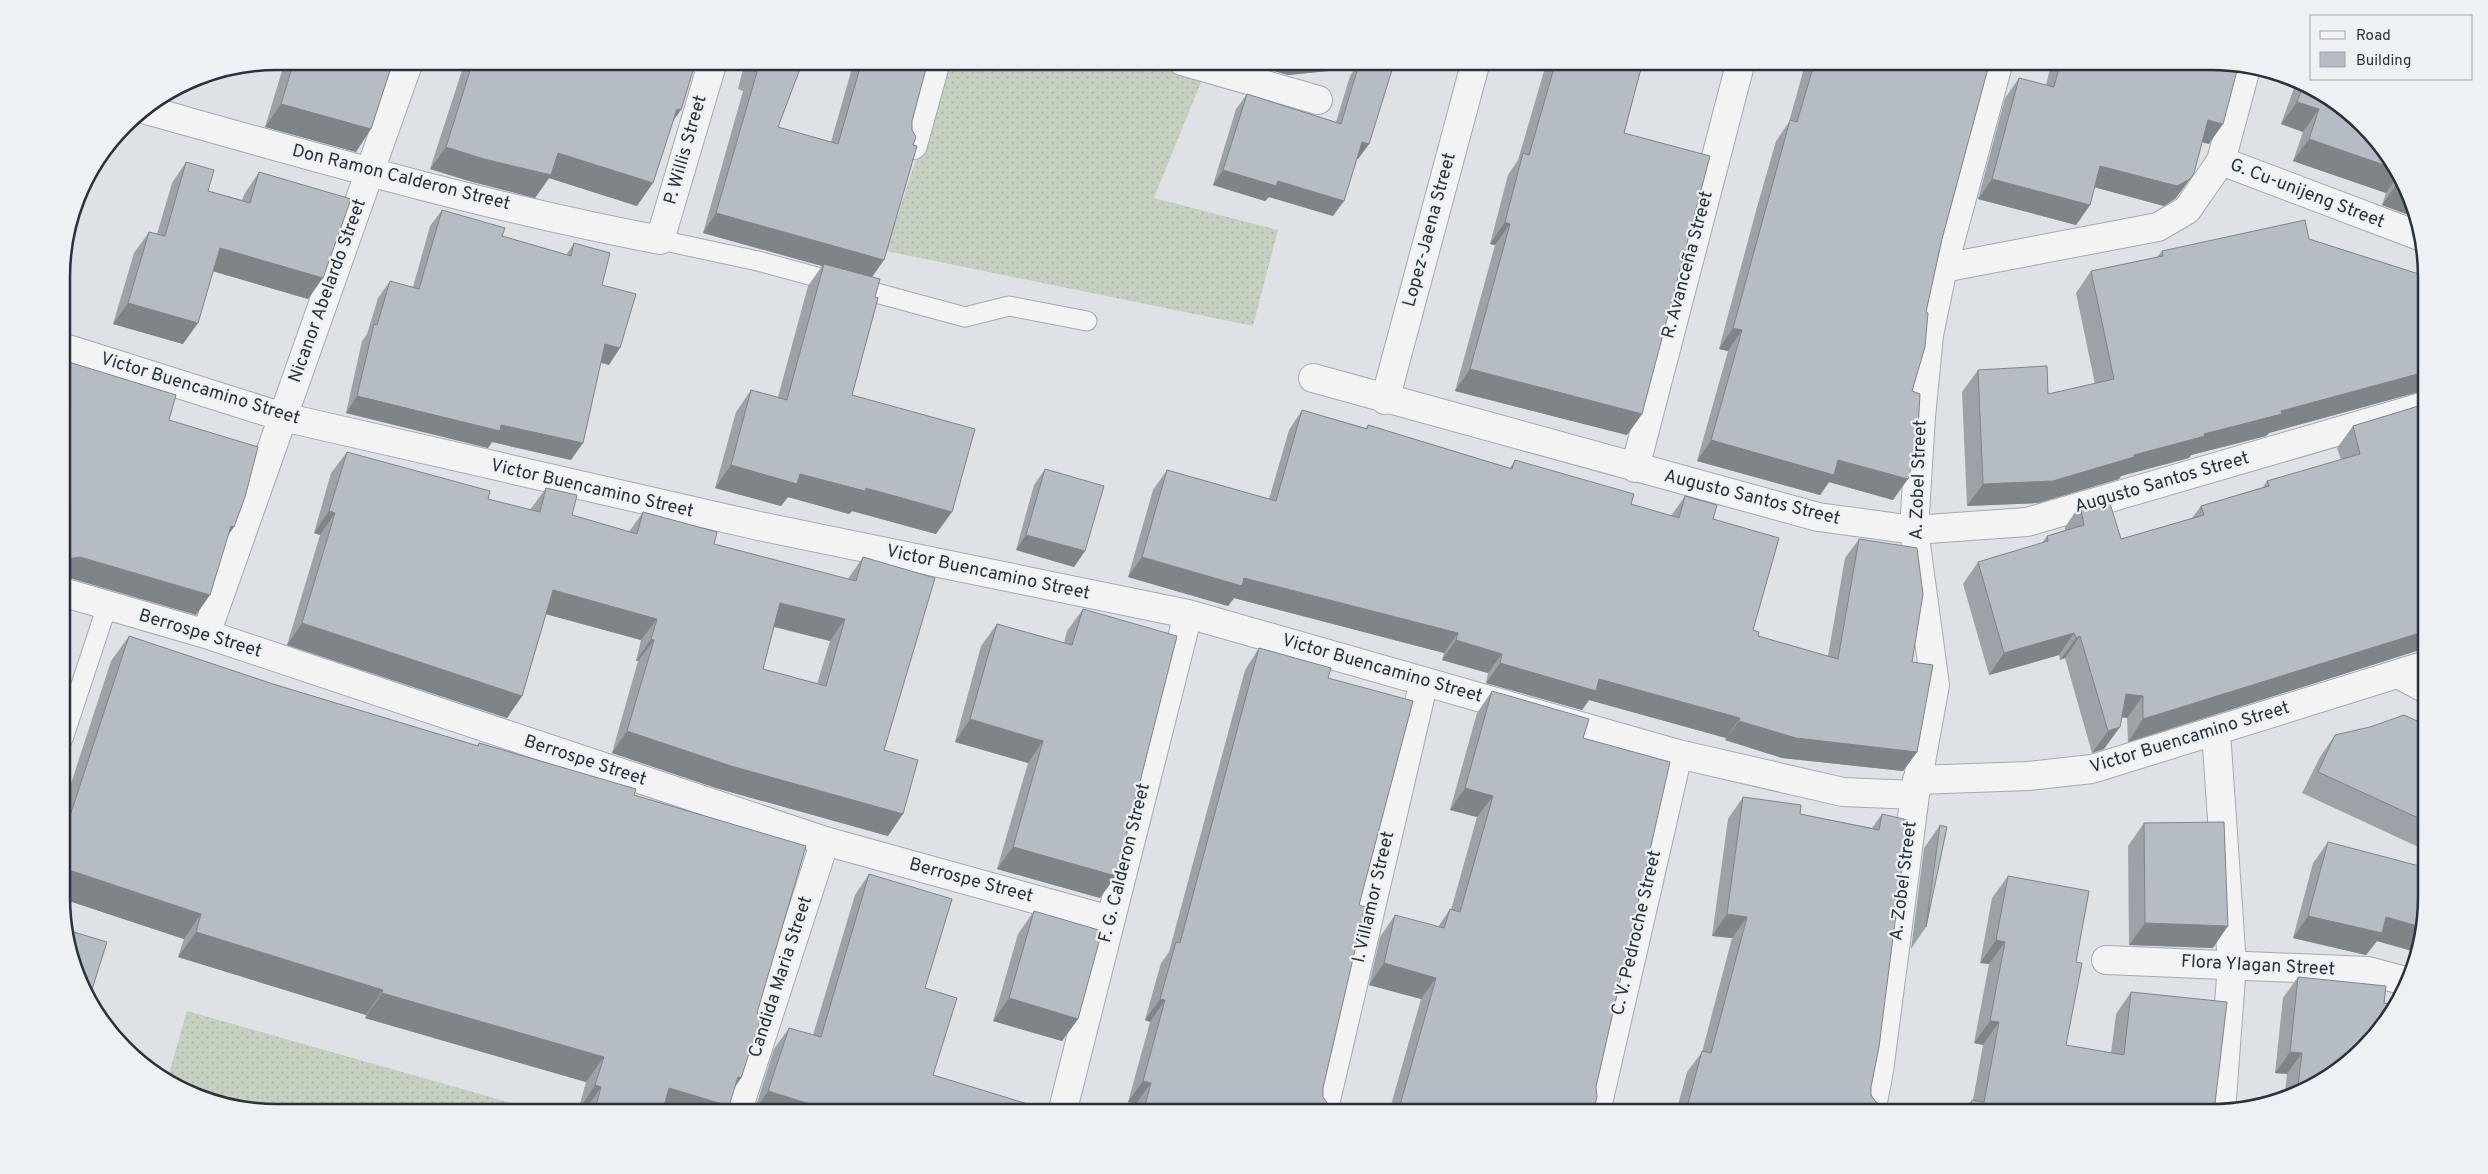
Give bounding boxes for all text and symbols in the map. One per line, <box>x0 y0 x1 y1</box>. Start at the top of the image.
legend <box>2310 15 2473 80</box>
text: Road <box>2356 27 2391 46</box>
text: Building <box>2356 52 2411 71</box>
street label: P. Willis Street <box>659 93 713 207</box>
street label: Don Ramon Calderon Street <box>290 140 512 216</box>
street label: Lopez-Jaena Street <box>1398 150 1462 310</box>
street label: G. Cu-unijeng Street <box>2226 154 2388 234</box>
street label: R. Avanceña Street <box>1657 189 1719 341</box>
street label: Nicanor Abelardo Street <box>284 196 372 386</box>
street label: Victor Buencamino Street <box>97 348 303 430</box>
street label: A. Zobel Street <box>1905 419 1933 541</box>
street label: Augusto Santos Street <box>2072 447 2252 519</box>
street label: Victor Buencamino Street <box>488 454 696 524</box>
street label: Augusto Santos Street <box>1662 465 1842 531</box>
street label: Victor Buencamino Street <box>884 540 1092 606</box>
street label: Berrospe Street <box>136 604 264 664</box>
street label: Victor Buencamino Street <box>1279 629 1485 709</box>
street label: Victor Buencamino Street <box>2087 697 2293 779</box>
street label: Berrospe Street <box>521 730 649 792</box>
street label: F. G. Calderon Street <box>1094 781 1156 945</box>
street label: A. Zobel Street <box>1885 820 1923 942</box>
street label: I. Villamor Street <box>1348 829 1400 965</box>
street label: C. V. Pedroche Street <box>1607 848 1667 1018</box>
street label: Berrospe Street <box>906 853 1036 909</box>
street label: Candida Maria Street <box>744 893 818 1061</box>
street label: Flora Ylagan Street <box>2180 950 2336 982</box>

